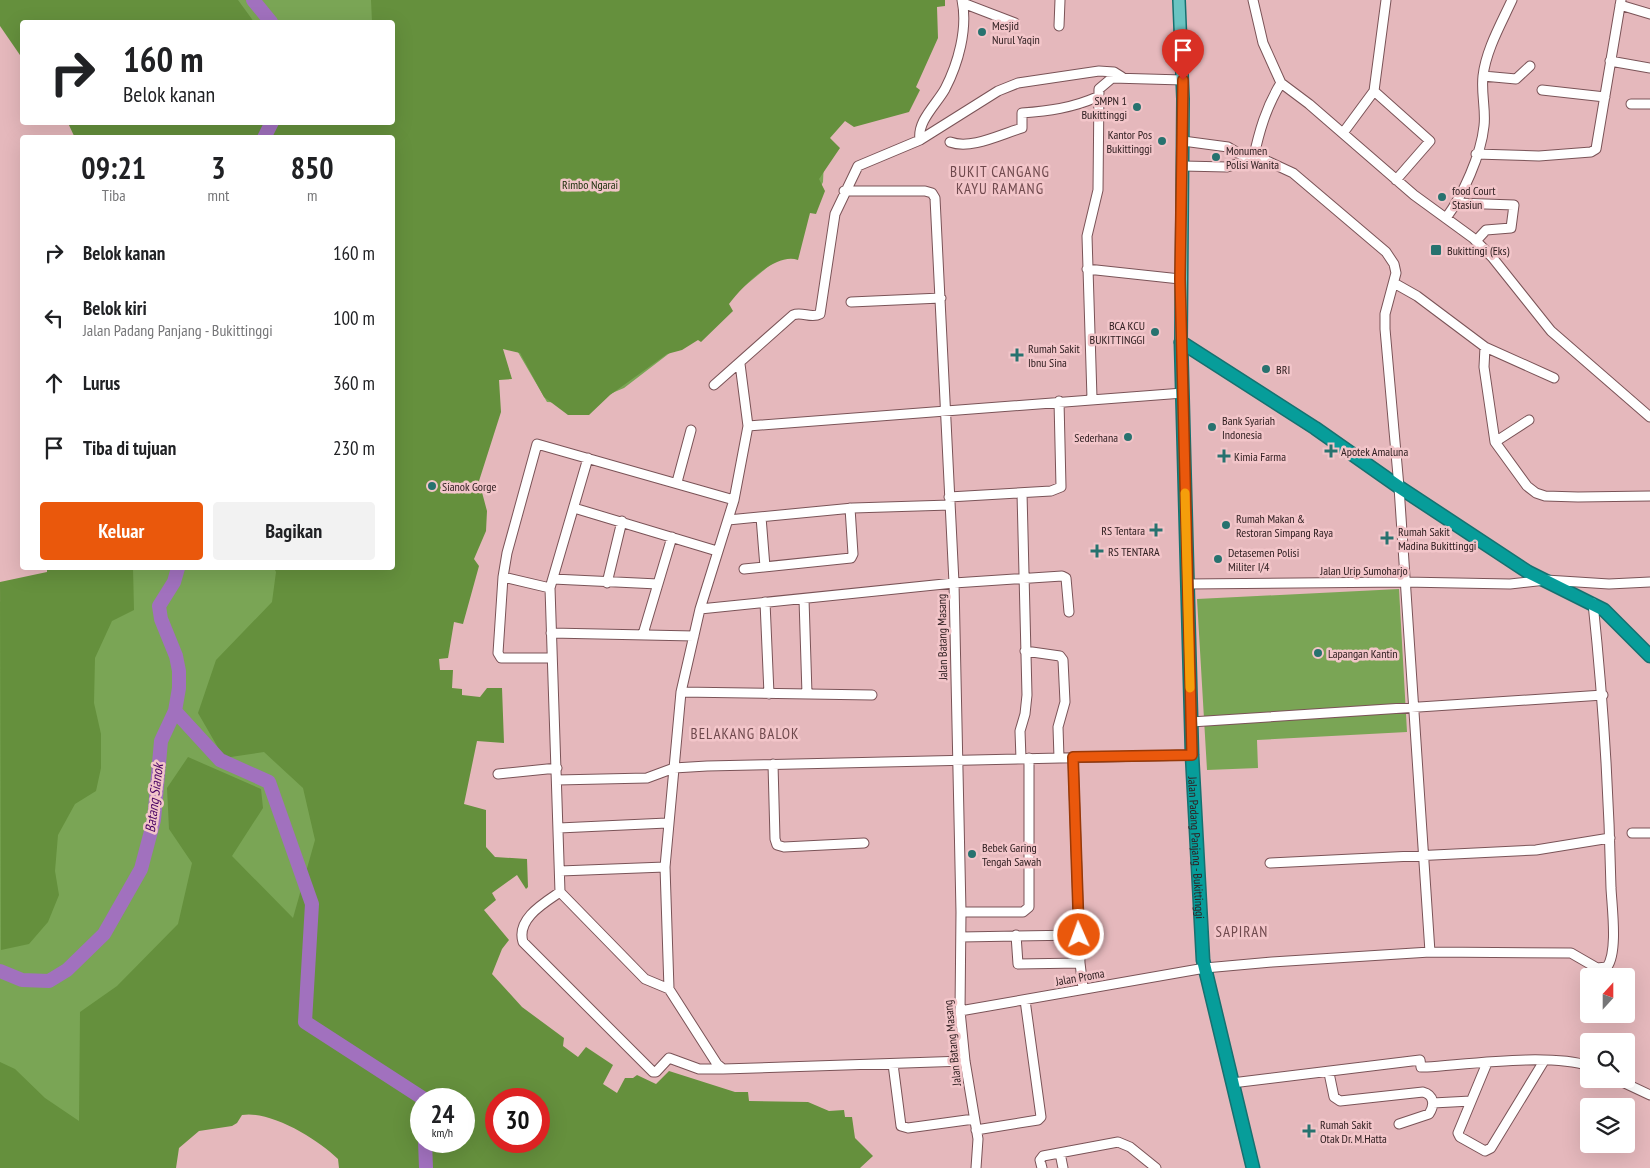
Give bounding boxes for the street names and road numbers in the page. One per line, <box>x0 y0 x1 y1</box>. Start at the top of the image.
street label: Jalan Urip Sumoharjo <box>1319 563 1408 578</box>
street label: Jalan Batang Masang <box>934 594 950 681</box>
street label: Jalan Padang Panjang - Bukittinggi <box>1186 775 1208 919</box>
street label: Jalan Proma <box>1053 965 1106 989</box>
street label: Jalan Batang Masang <box>940 999 964 1088</box>

